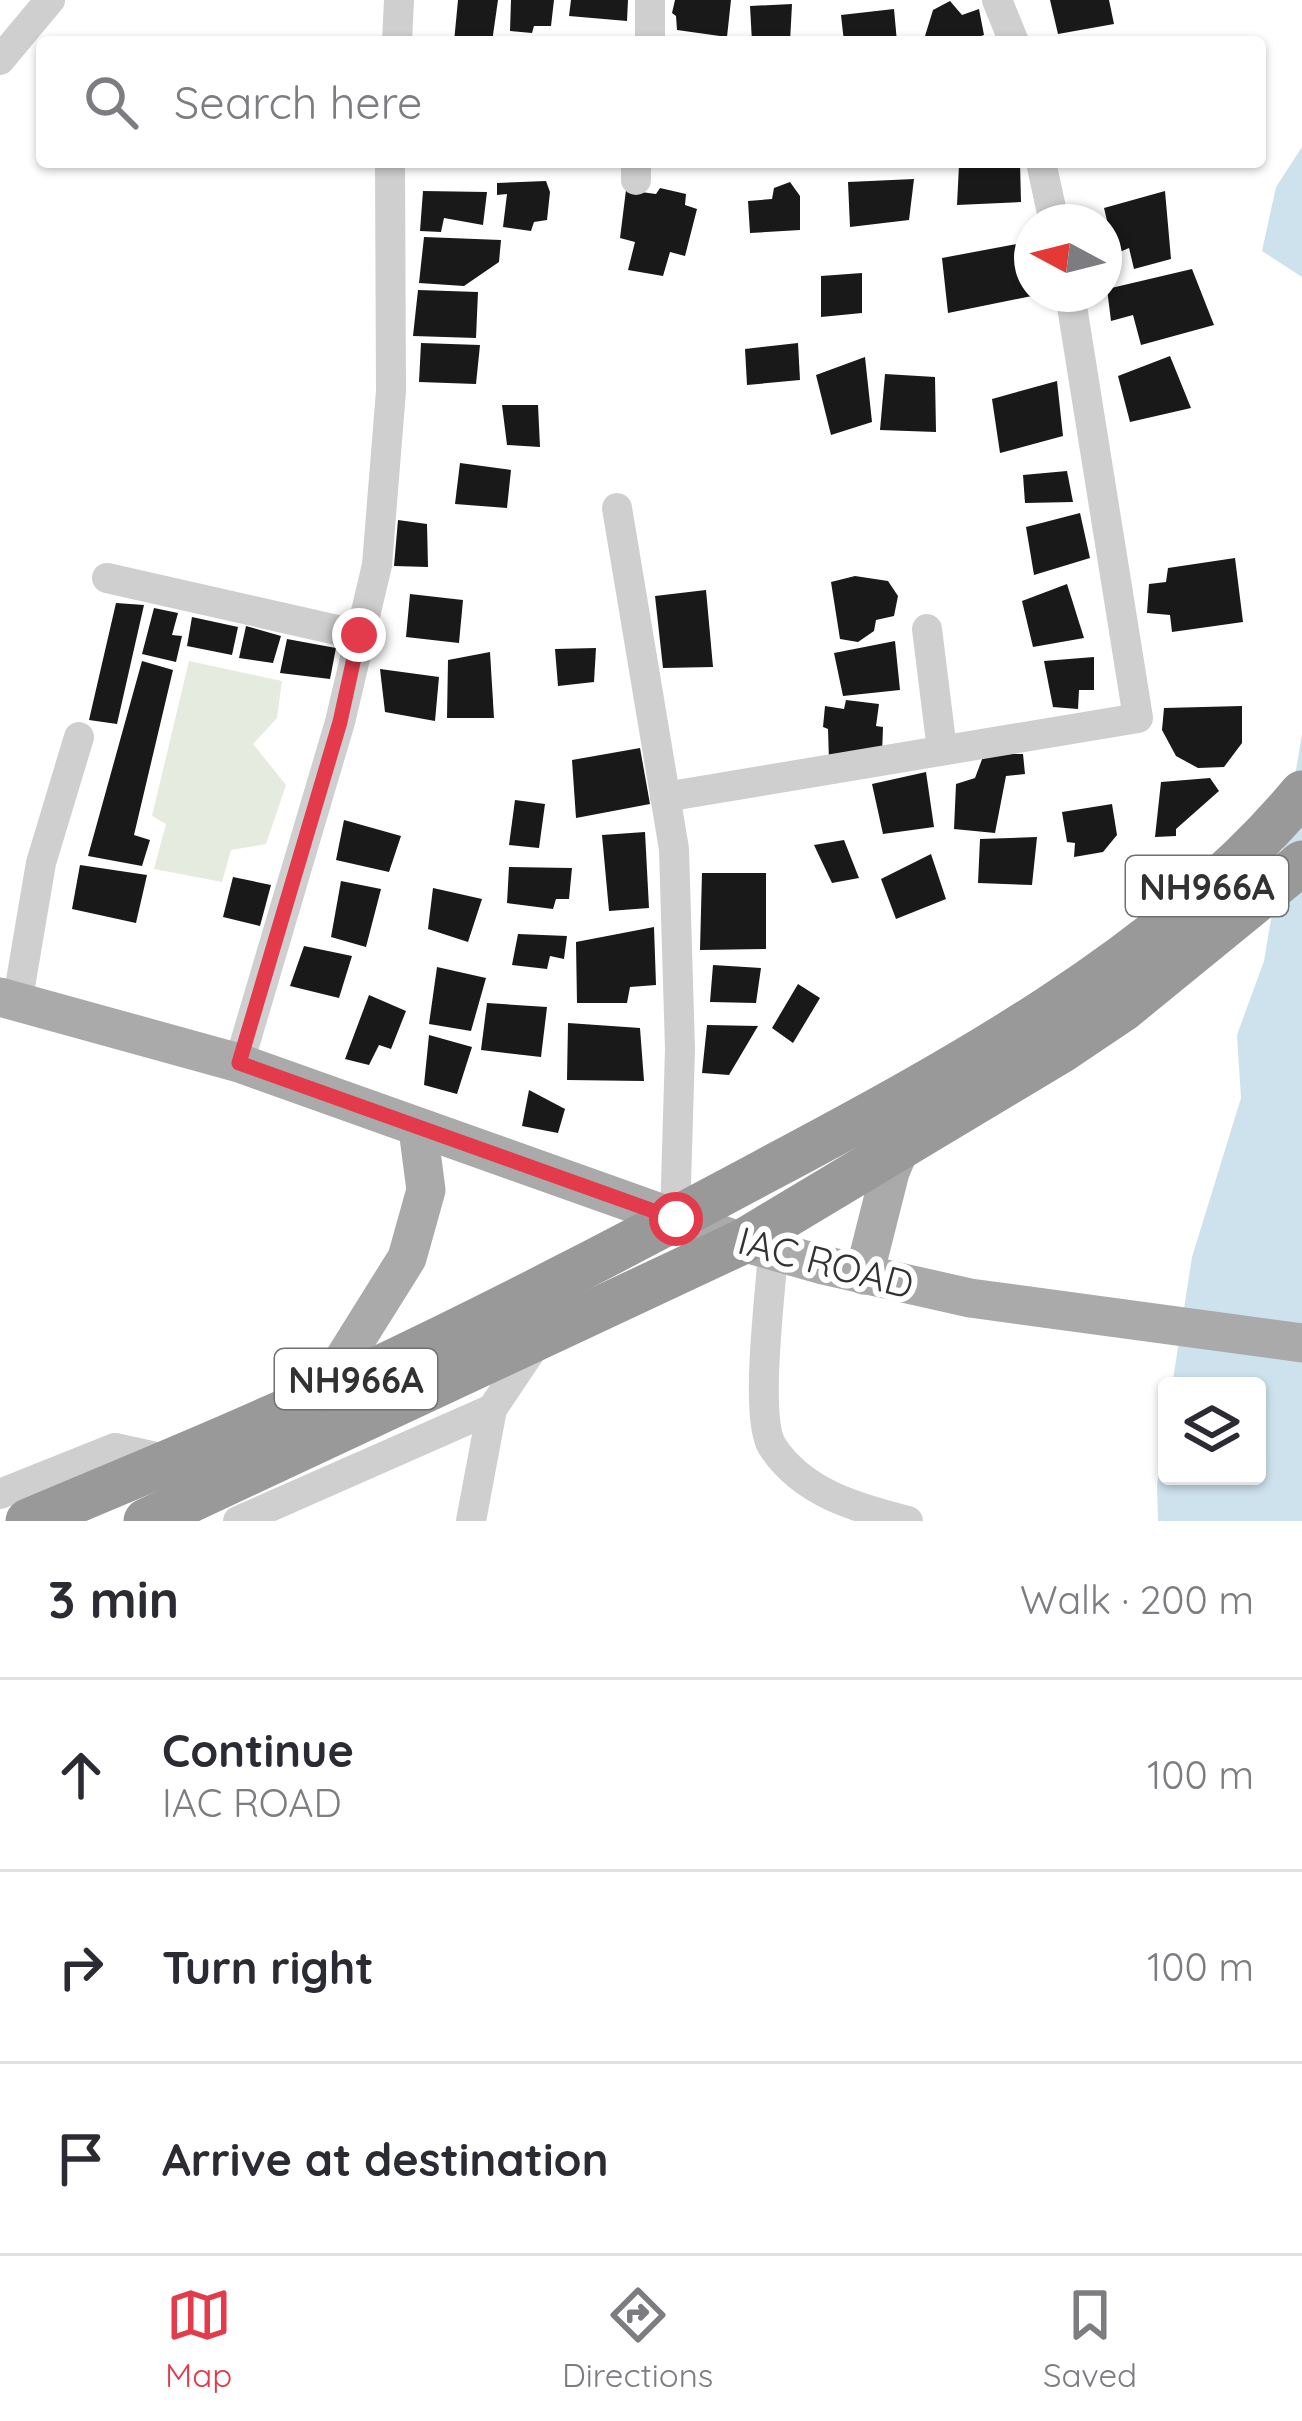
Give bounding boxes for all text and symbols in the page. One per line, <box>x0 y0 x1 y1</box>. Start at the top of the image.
search box <box>36 36 1266 168</box>
icon: search <box>78 69 144 135</box>
text: Search here <box>174 74 422 130</box>
north arrow <box>1014 204 1122 312</box>
route end <box>332 608 386 662</box>
road number: NH966A <box>1126 856 1288 916</box>
route start <box>649 1192 703 1246</box>
street label: IAC ROAD <box>733 1215 919 1309</box>
road number: NH966A <box>275 1349 437 1409</box>
map controls <box>1158 1377 1266 1485</box>
button: layers <box>1158 1377 1266 1485</box>
text: 3 min <box>48 1567 179 1631</box>
text: Walk · 200 m <box>1020 1575 1254 1624</box>
text: Continue <box>162 1722 354 1778</box>
icon: ahead <box>48 1742 114 1808</box>
text: 100 m <box>1147 1750 1254 1799</box>
text: IAC ROAD <box>162 1778 342 1827</box>
icon: right <box>48 1934 114 2000</box>
text: Turn right <box>162 1939 374 1995</box>
text: 100 m <box>1147 1942 1254 1991</box>
icon: arrive <box>48 2126 114 2192</box>
text: Arrive at destination <box>162 2131 608 2187</box>
tab: Map <box>165 2282 232 2395</box>
tab: Directions <box>562 2282 713 2395</box>
tab: Saved <box>1043 2282 1137 2395</box>

